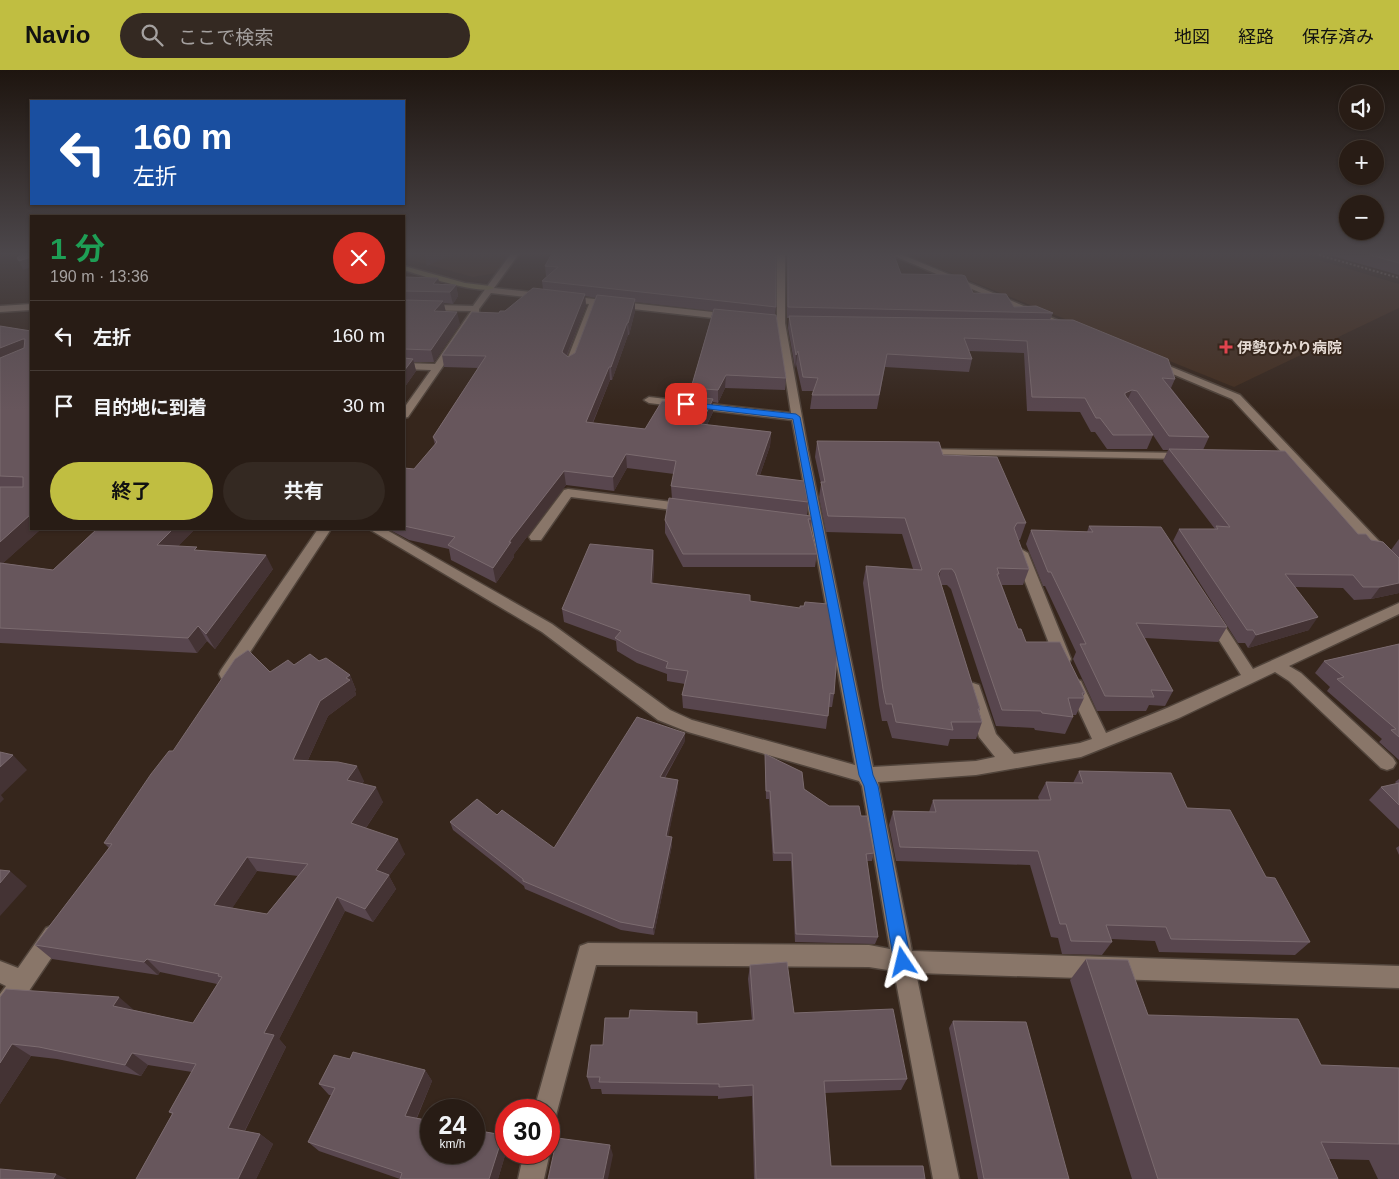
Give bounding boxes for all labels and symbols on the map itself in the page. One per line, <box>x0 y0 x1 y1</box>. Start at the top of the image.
place label: 伊勢ひかり病院 <box>1237 339 1342 356</box>
marker: 伊勢ひかり病院 <box>1219 340 1233 354</box>
pin <box>665 383 707 425</box>
position arrow <box>876 935 928 987</box>
speed limit sign: 30 <box>495 1099 560 1164</box>

